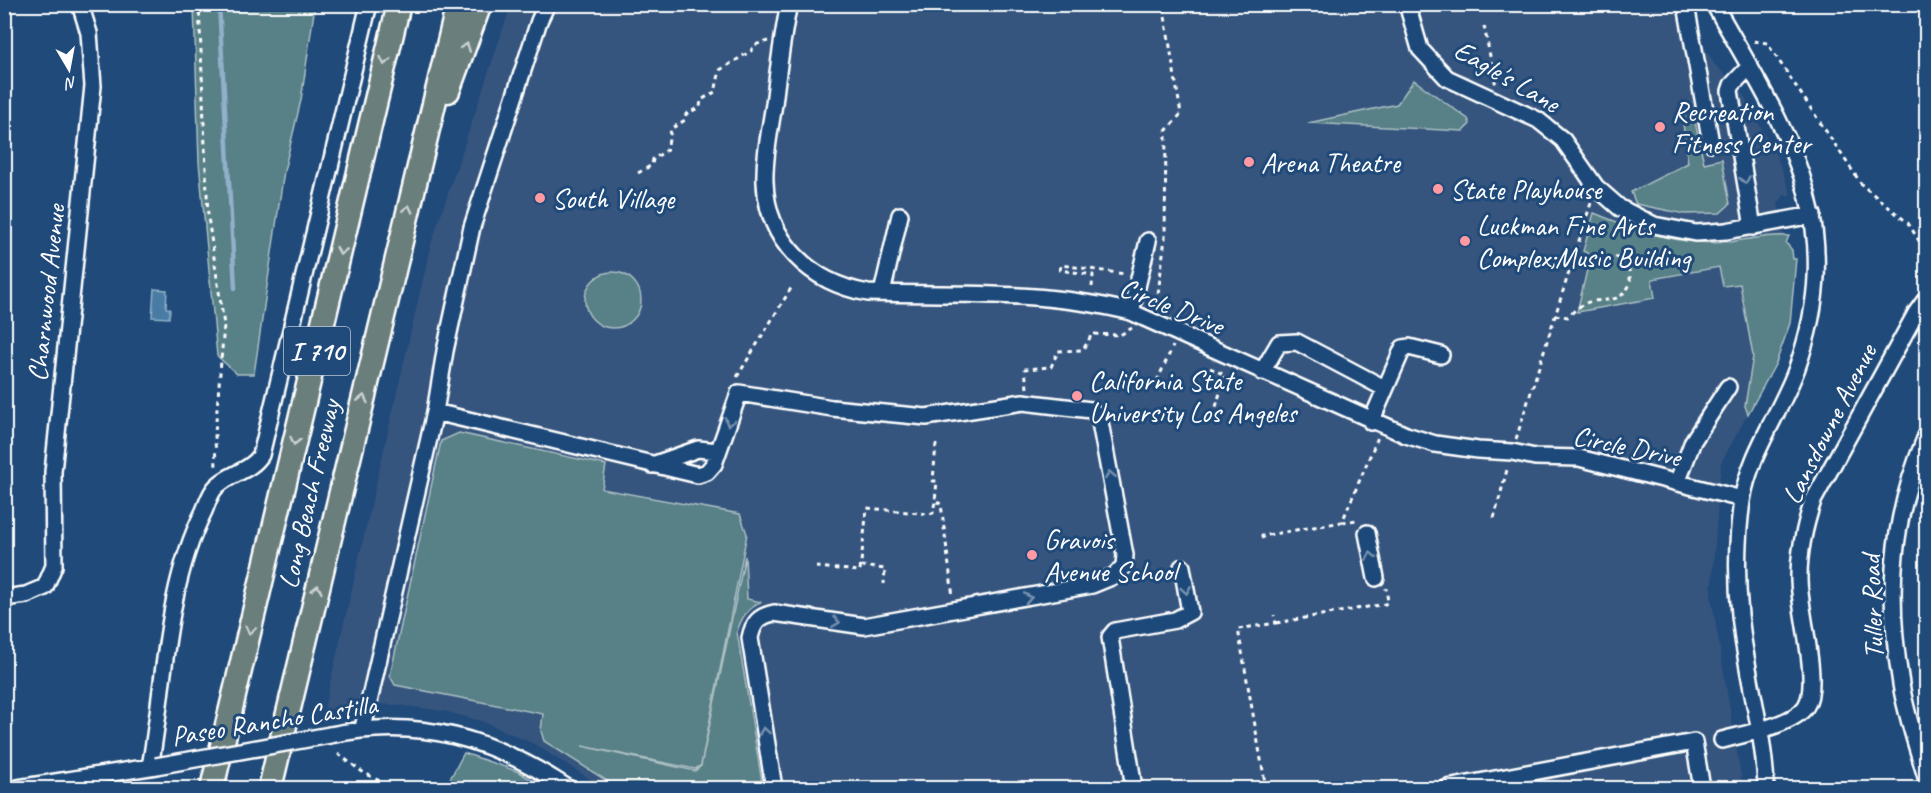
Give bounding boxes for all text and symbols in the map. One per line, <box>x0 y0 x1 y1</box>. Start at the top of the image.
street label: Eagle's Lane <box>1448 32 1568 121</box>
north arrow <box>39 39 99 99</box>
one-way arrow <box>459 42 472 52</box>
one-way arrow <box>380 56 393 66</box>
text: N <box>62 72 78 94</box>
place label: Recreation Fitness Center <box>1672 94 1813 161</box>
marker: Recreation Fitness Center <box>1653 120 1667 134</box>
place label: Arena Theatre <box>1261 145 1402 180</box>
marker: Arena Theatre <box>1242 155 1256 169</box>
place label: State Playhouse <box>1450 172 1603 207</box>
one-way arrow <box>1738 175 1751 185</box>
place label: South Village <box>552 181 676 216</box>
marker: State Playhouse <box>1431 182 1445 196</box>
marker: South Village <box>533 191 547 205</box>
street label: Charnwood Avenue <box>19 201 73 383</box>
one-way arrow <box>400 204 413 214</box>
place label: Luckman Fine Arts Complex;Music Building <box>1477 208 1692 275</box>
marker: Luckman Fine Arts Complex;Music Building <box>1458 234 1472 248</box>
one-way arrow <box>335 246 348 256</box>
street label: Circle Drive <box>1115 269 1231 343</box>
road number: I 710 <box>284 327 350 375</box>
street label: Lansdowne Avenue <box>1774 337 1885 510</box>
place label: California State University Los Angeles <box>1089 363 1299 430</box>
marker: California State University Los Angeles <box>1070 389 1084 403</box>
street label: Long Beach Freeway <box>270 394 348 592</box>
one-way arrow <box>355 394 368 404</box>
one-way arrow <box>723 416 736 427</box>
street label: Circle Drive <box>1570 418 1686 475</box>
one-way arrow <box>290 436 303 446</box>
one-way arrow <box>1104 470 1117 480</box>
place label: Gravois Avenue School <box>1044 522 1182 589</box>
marker: Gravois Avenue School <box>1025 548 1039 562</box>
street label: Tuller Road <box>1853 550 1891 660</box>
one-way arrow <box>1365 551 1378 561</box>
one-way arrow <box>310 584 323 594</box>
one-way arrow <box>1179 584 1192 594</box>
one-way arrow <box>1024 592 1033 604</box>
one-way arrow <box>831 615 841 627</box>
one-way arrow <box>244 625 257 635</box>
street label: Paseo Rancho Castilla <box>169 686 381 754</box>
one-way arrow <box>759 726 771 735</box>

